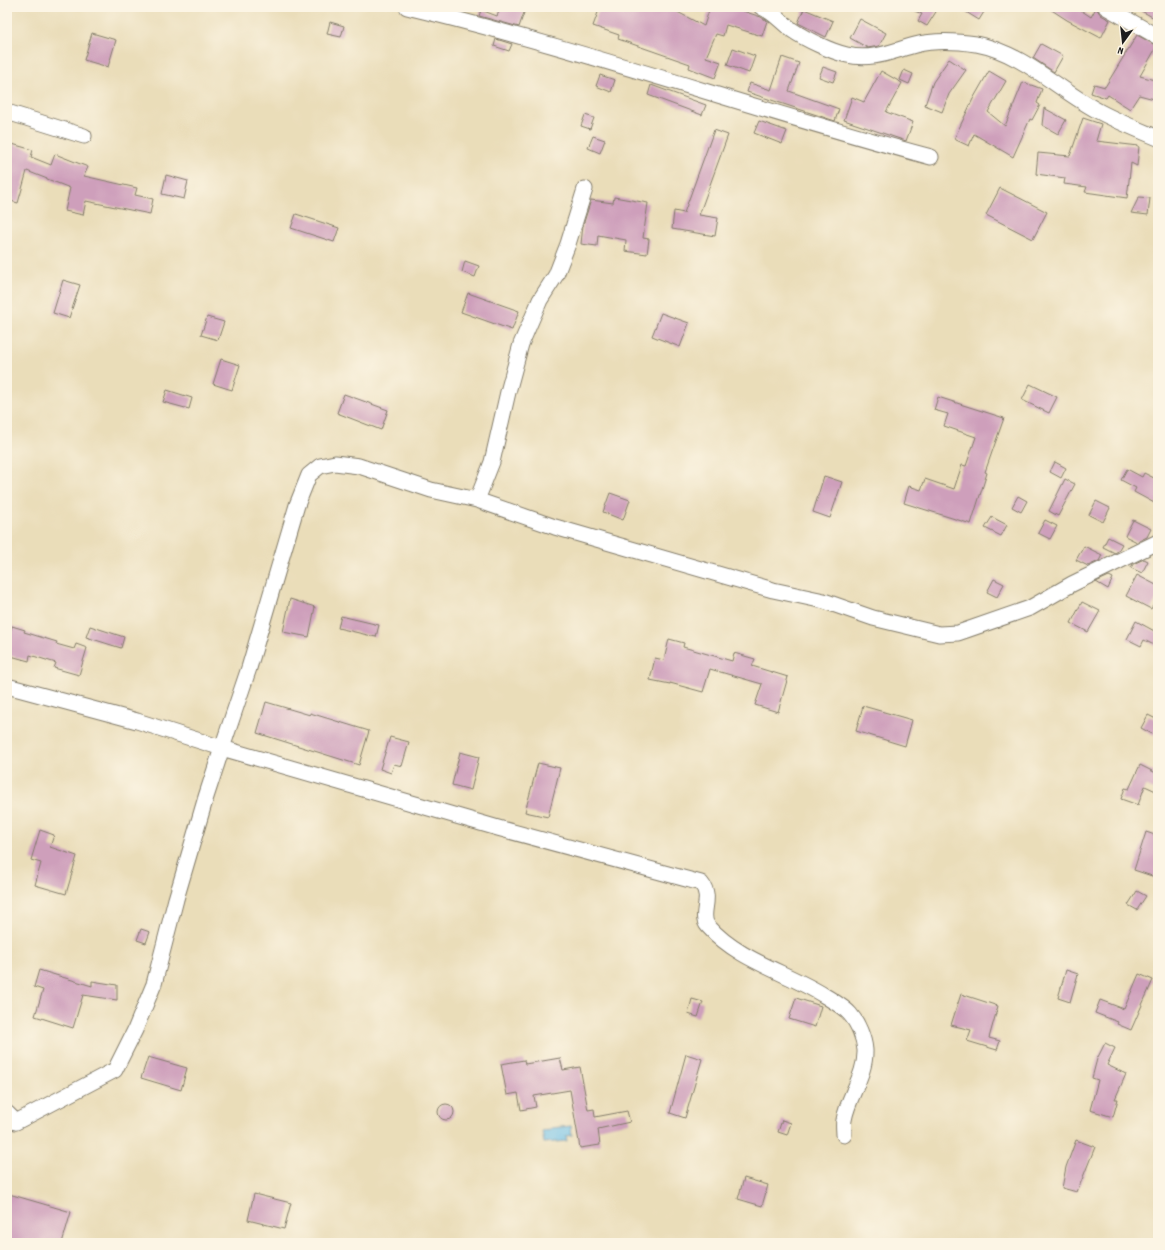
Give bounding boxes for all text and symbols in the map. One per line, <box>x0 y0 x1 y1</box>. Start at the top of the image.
north arrow <box>1103 22 1143 62</box>
text: N <box>1116 41 1126 58</box>

